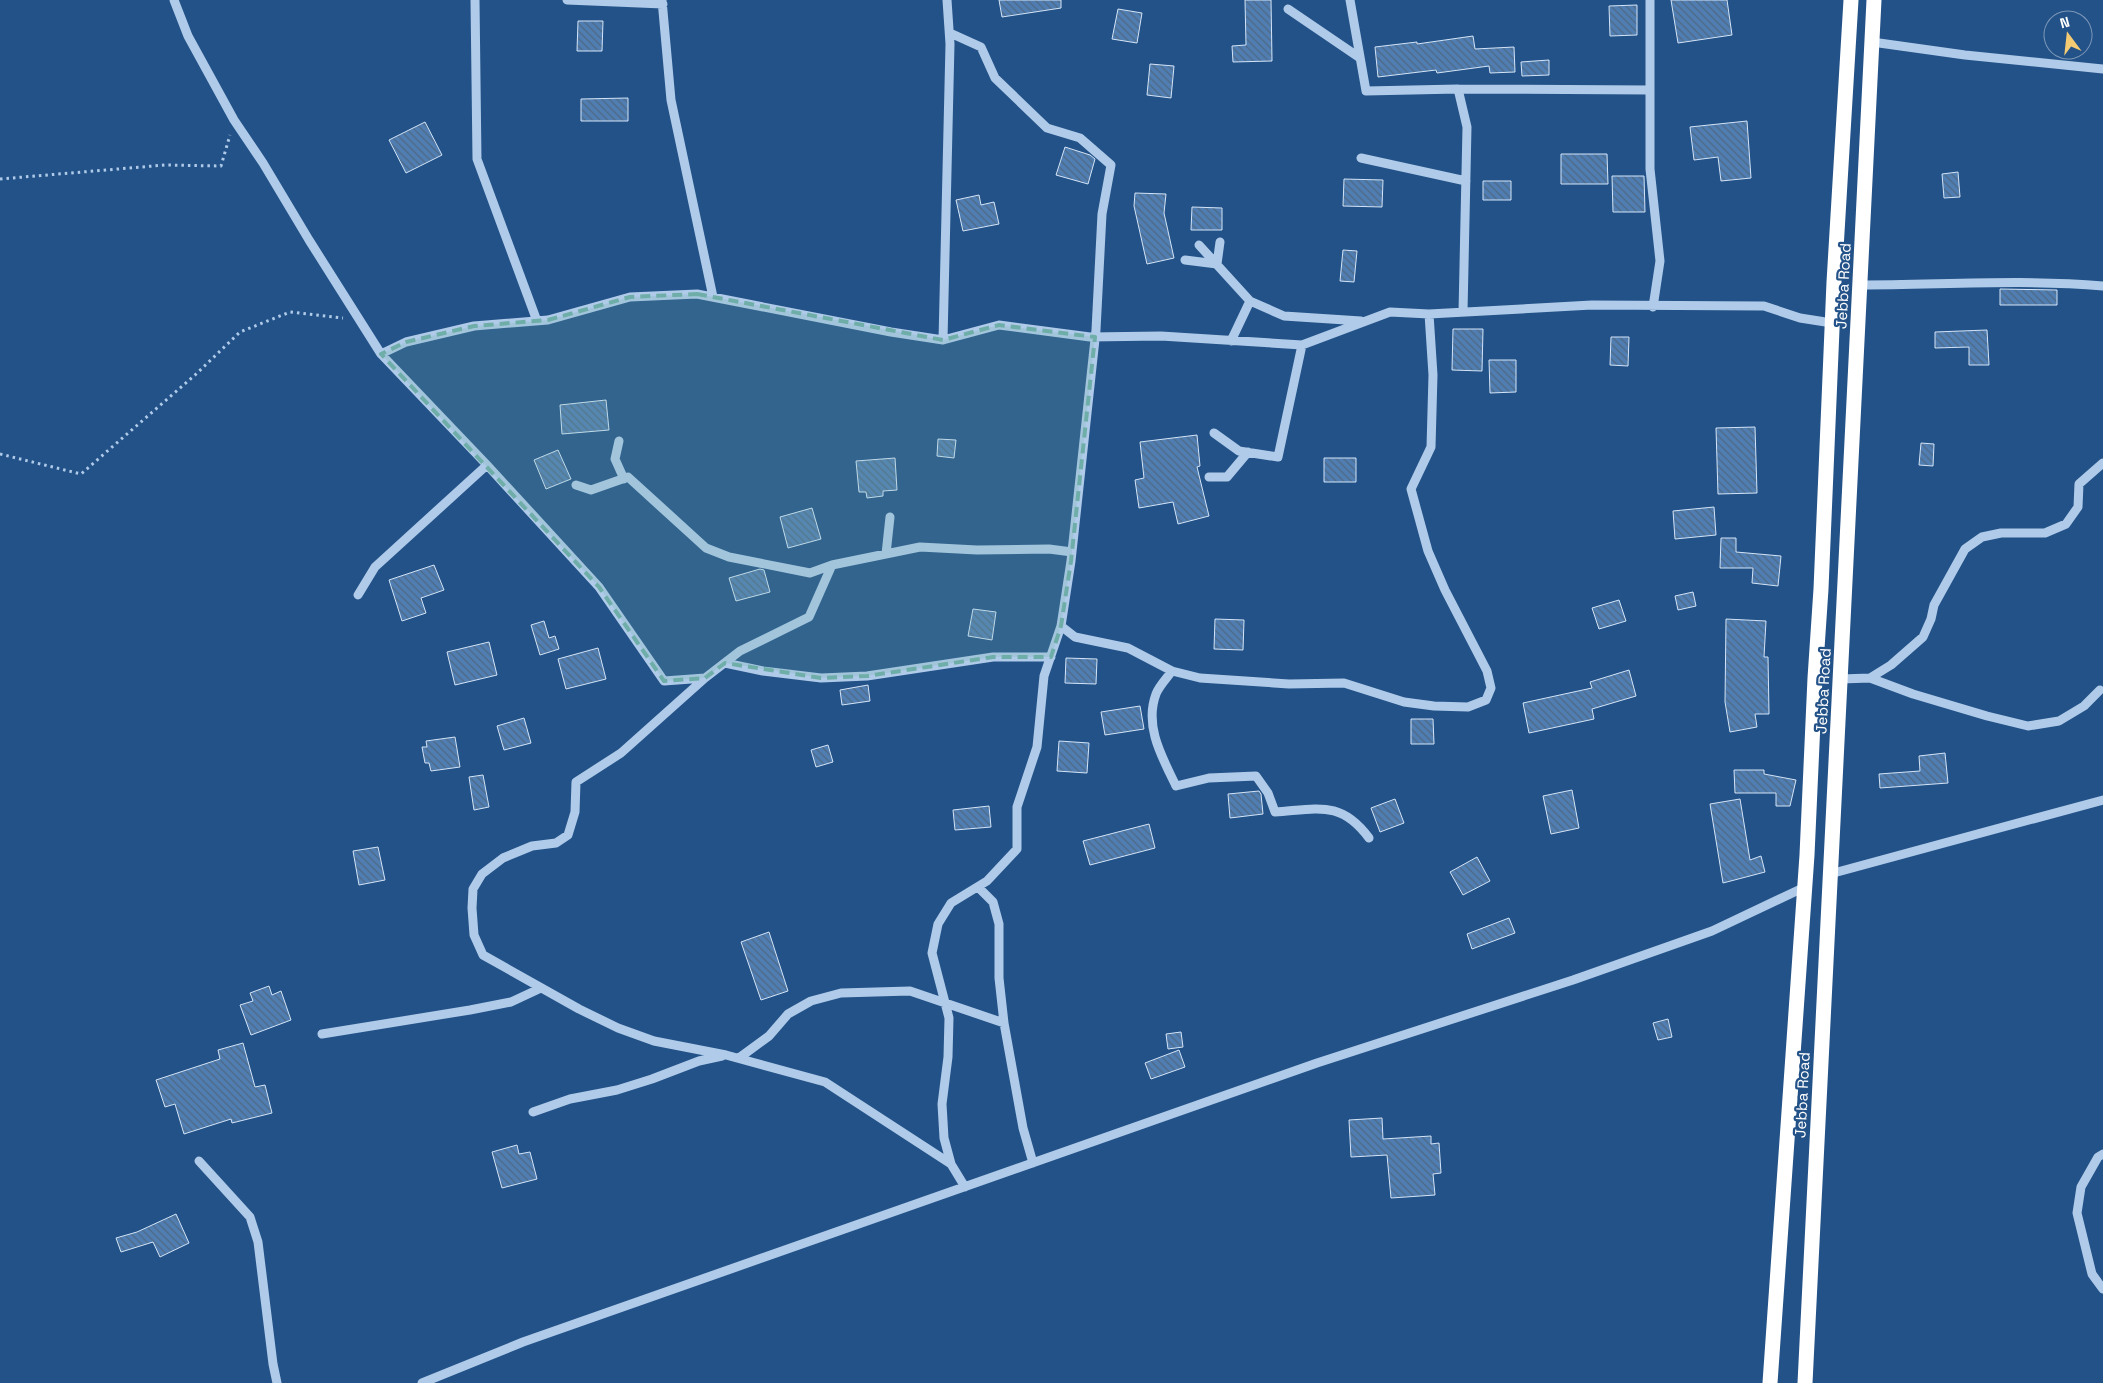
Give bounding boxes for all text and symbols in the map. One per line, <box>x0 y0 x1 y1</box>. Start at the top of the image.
north arrow <box>2043 10 2093 60</box>
text: N <box>2058 13 2072 32</box>
street label: Jebba Road <box>1831 243 1855 329</box>
street label: Jebba Road <box>1811 648 1835 734</box>
street label: Jebba Road <box>1790 1052 1814 1138</box>

